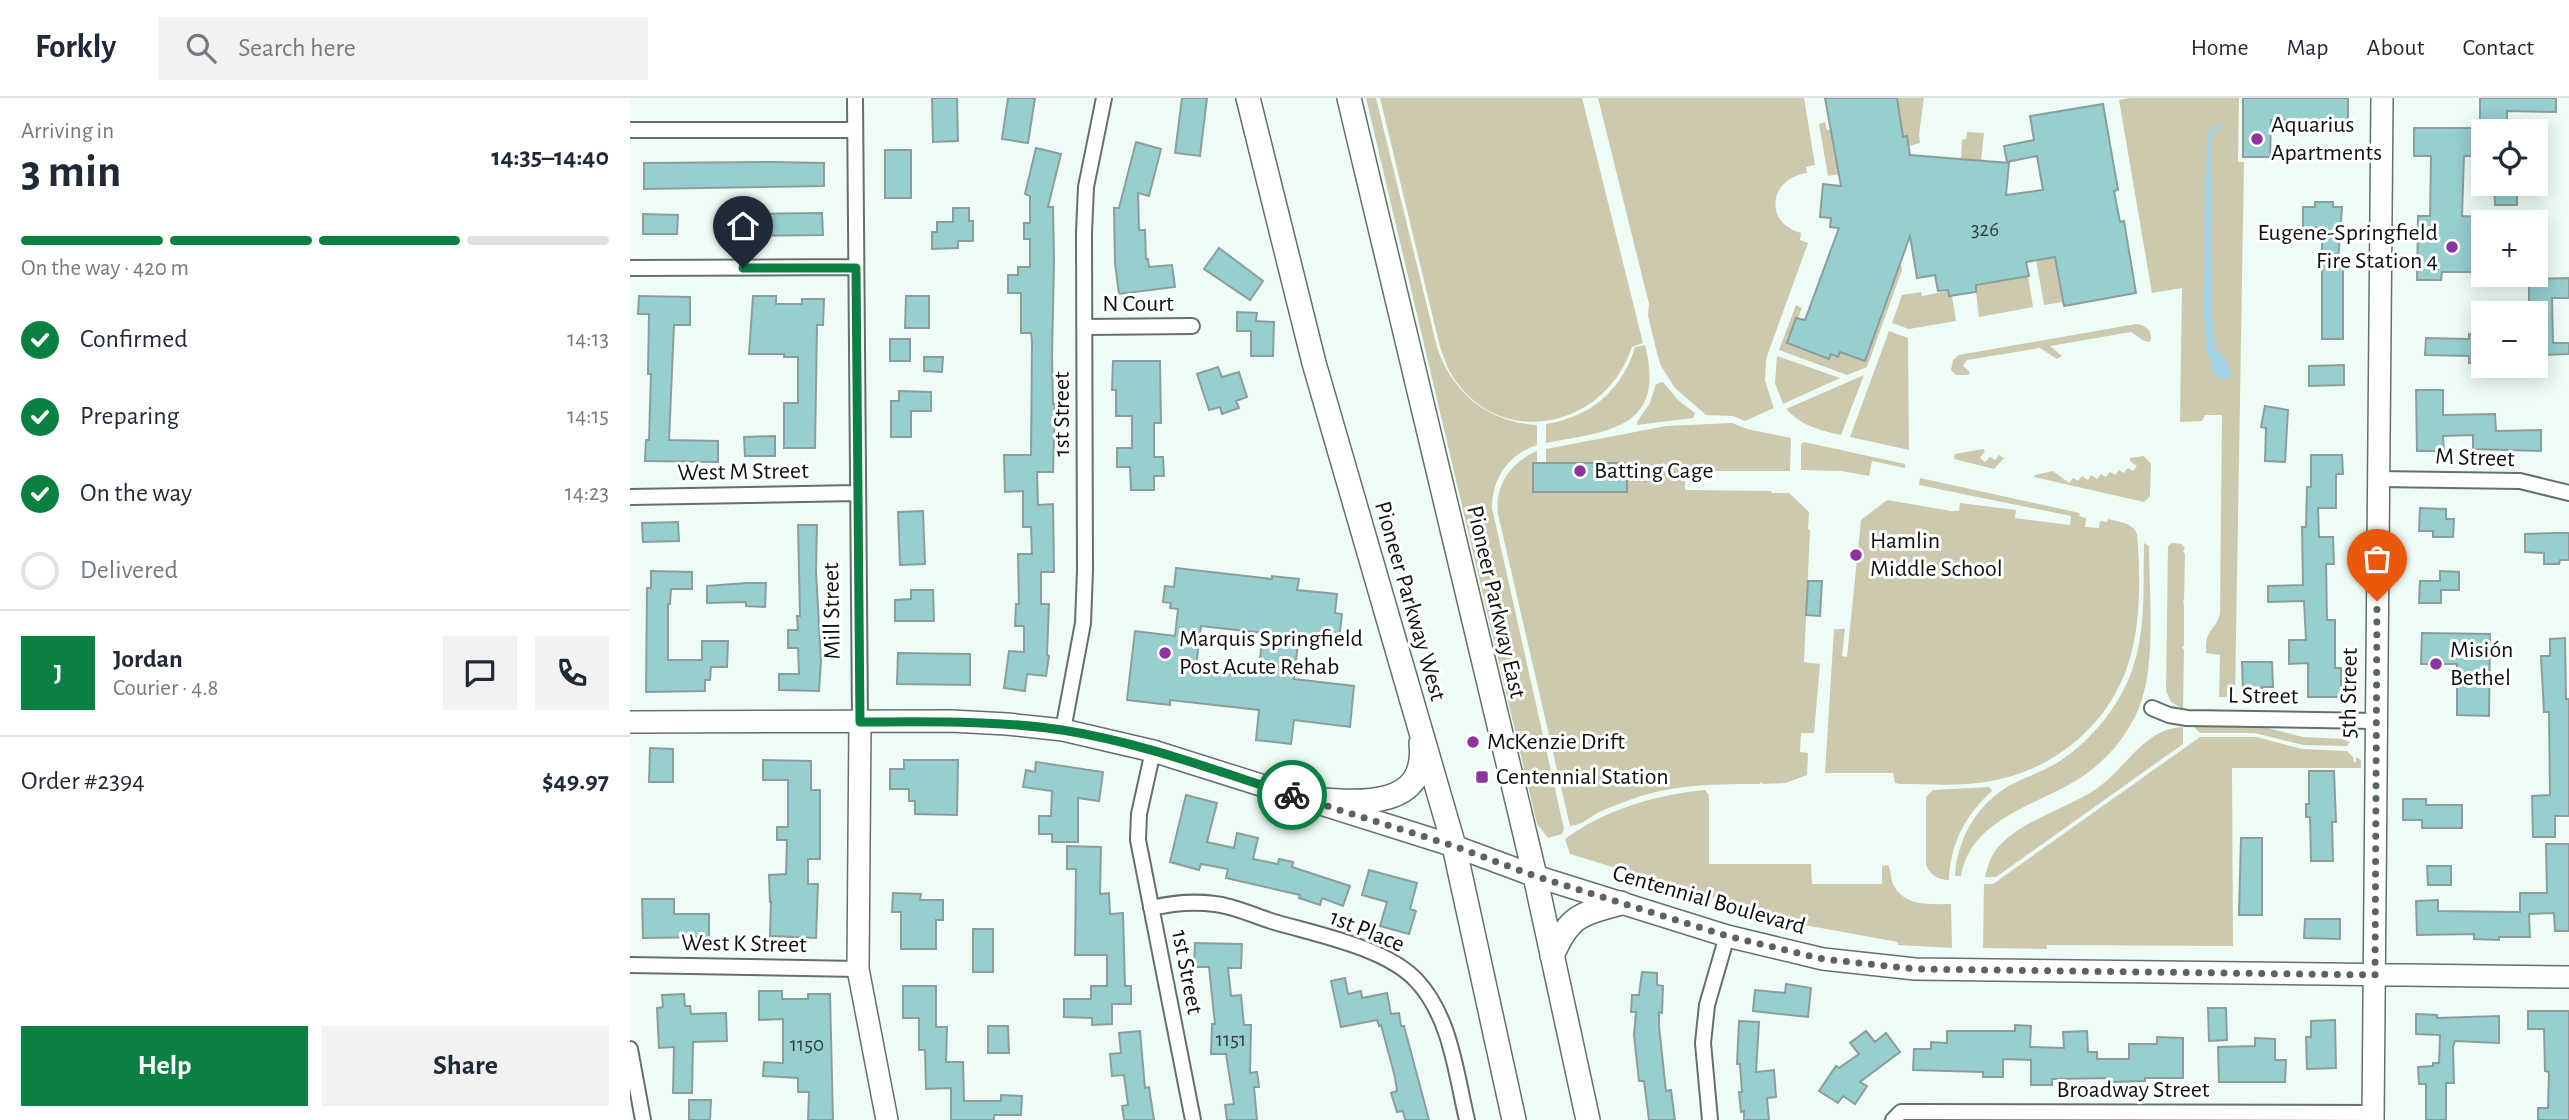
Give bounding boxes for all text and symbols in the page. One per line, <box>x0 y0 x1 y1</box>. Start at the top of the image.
search box <box>158 17 648 80</box>
icon: search <box>182 29 220 67</box>
text: Forkly <box>35 31 116 64</box>
text: Search here <box>238 35 356 61</box>
text: Home <box>2191 36 2249 60</box>
text: Map <box>2287 36 2329 60</box>
text: About <box>2367 36 2424 60</box>
text: Contact <box>2462 36 2534 60</box>
place label: Aquarius Apartments <box>2271 113 2382 165</box>
map controls <box>2471 119 2548 378</box>
button: locate <box>2471 119 2548 196</box>
text: Arriving in <box>21 120 114 143</box>
marker: Aquarius Apartments <box>2249 131 2265 147</box>
text: 14:35–14:40 <box>491 144 609 170</box>
text: 3 min <box>21 149 121 195</box>
pin <box>713 196 773 268</box>
icon: home <box>724 207 762 245</box>
button: + <box>2471 210 2548 287</box>
house number: 326 <box>1971 219 1999 240</box>
place label: Eugene-Springfield Fire Station 4 <box>2257 221 2438 273</box>
marker: Eugene-Springfield Fire Station 4 <box>2444 239 2460 255</box>
text: On the way · 420 m <box>21 257 189 280</box>
street label: N Court <box>1102 292 1174 316</box>
button: − <box>2471 301 2548 378</box>
icon: check <box>21 321 59 359</box>
text: Confirmed <box>80 326 188 352</box>
text: 14:13 <box>567 328 609 351</box>
street label: 1st Street <box>1050 371 1074 457</box>
icon: check <box>21 398 59 436</box>
text: Preparing <box>80 403 179 429</box>
text: 14:15 <box>567 405 609 428</box>
street label: M Street <box>2435 445 2515 471</box>
street label: West M Street <box>677 459 809 485</box>
place label: Batting Cage <box>1594 459 1713 483</box>
marker: Batting Cage <box>1572 463 1588 479</box>
icon: check <box>21 475 59 513</box>
text: On the way <box>80 480 192 506</box>
text: 14:23 <box>565 482 609 505</box>
street label: Pioneer Parkway West <box>1370 499 1450 704</box>
street label: Pioneer Parkway East <box>1462 503 1530 701</box>
place label: Hamlin Middle School <box>1870 529 2003 581</box>
pin <box>2347 529 2407 601</box>
icon: bag <box>2358 540 2396 578</box>
marker: Hamlin Middle School <box>1848 547 1864 563</box>
text: Delivered <box>80 557 178 583</box>
street label: Mill Street <box>819 562 845 660</box>
place label: Marquis Springfield Post Acute Rehab <box>1179 627 1363 679</box>
button: chat <box>443 636 517 710</box>
button: phone <box>535 636 609 710</box>
place label: Misión Bethel <box>2450 638 2513 690</box>
marker: Marquis Springfield Post Acute Rehab <box>1157 645 1173 661</box>
text: Jordan <box>113 646 183 672</box>
street label: 5th Street <box>2336 647 2362 739</box>
marker: Misión Bethel <box>2428 656 2444 672</box>
text: J <box>54 660 62 686</box>
text: Courier · 4.8 <box>113 677 218 700</box>
street label: L Street <box>2228 683 2299 709</box>
place label: McKenzie Drift <box>1487 730 1625 754</box>
marker: McKenzie Drift <box>1465 734 1481 750</box>
courier <box>1257 760 1327 830</box>
place label: Centennial Station <box>1496 765 1669 789</box>
text: Order #2394 <box>21 768 145 794</box>
text: $49.97 <box>542 768 609 794</box>
marker: Centennial Station <box>1474 769 1490 785</box>
icon: bike <box>1273 776 1311 814</box>
street label: Centennial Boulevard <box>1610 861 1808 939</box>
street label: 1st Place <box>1326 905 1408 957</box>
street label: 1st Street <box>1167 928 1207 1016</box>
street label: West K Street <box>681 931 807 957</box>
button: Help <box>21 1026 308 1106</box>
button: Share <box>322 1026 609 1106</box>
house number: 1151 <box>1216 1029 1246 1050</box>
house number: 1150 <box>790 1034 824 1055</box>
street label: Broadway Street <box>2057 1078 2210 1102</box>

